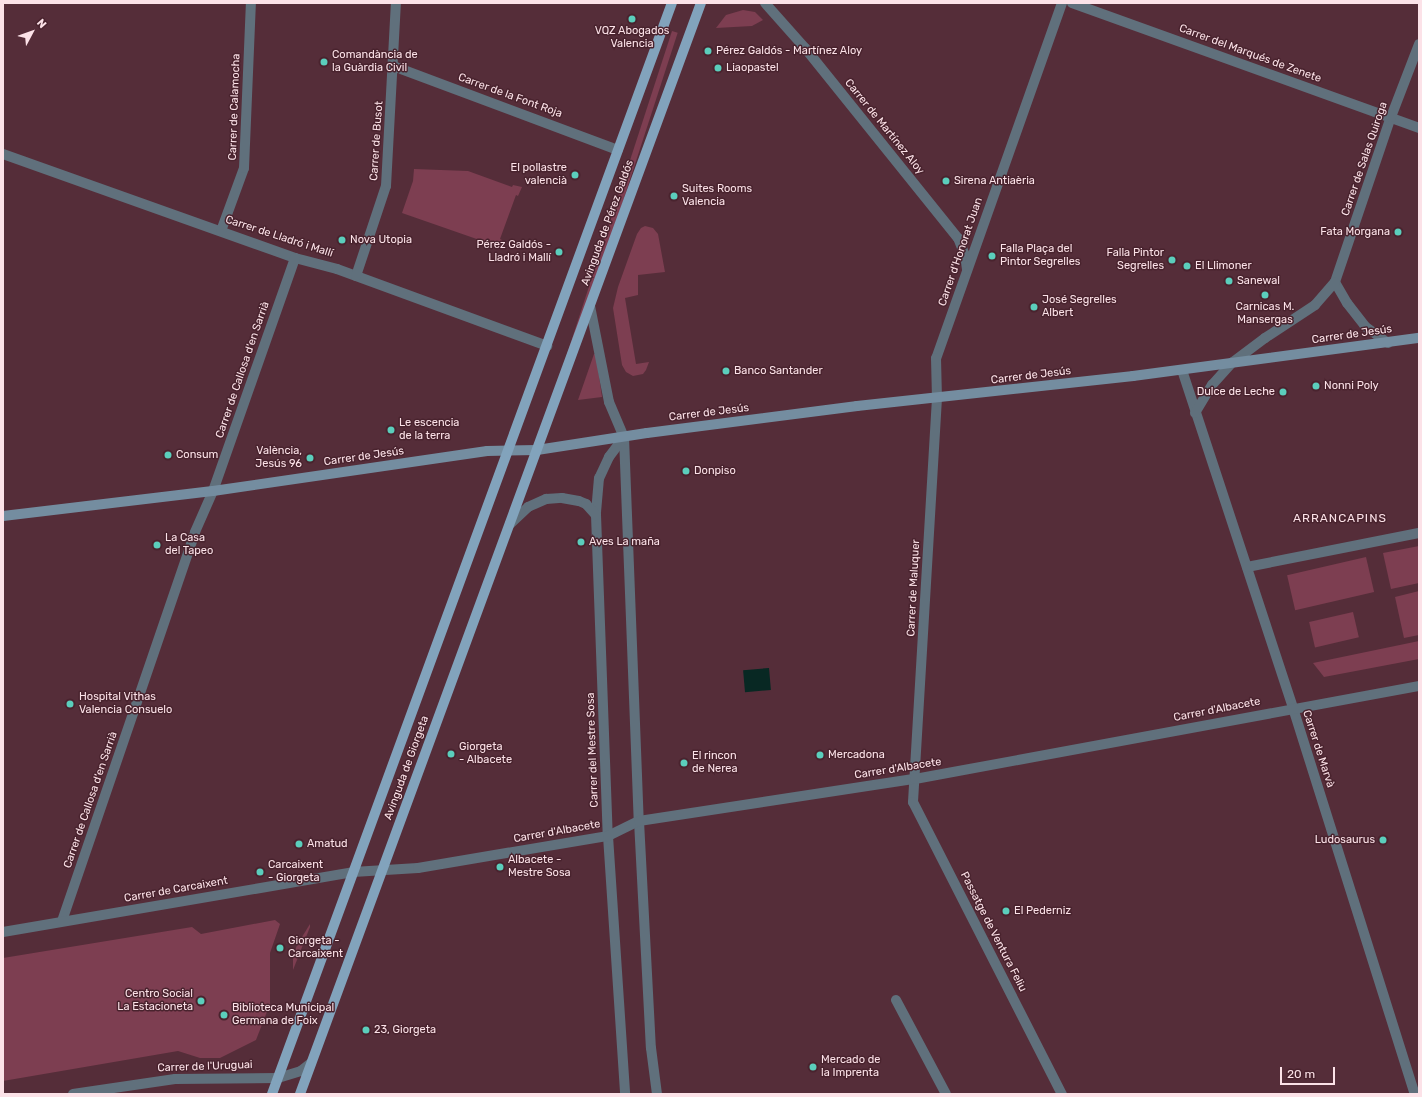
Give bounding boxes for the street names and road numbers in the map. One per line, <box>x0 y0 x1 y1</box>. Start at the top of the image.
street label: Carrer del Marqués de Zenete <box>1177 22 1323 86</box>
street label: Carrer de Calamocha <box>227 53 243 161</box>
street label: Carrer de la Font Roja <box>456 71 564 121</box>
street label: Carrer de Martínez Aloy <box>841 76 927 178</box>
street label: Carrer de Salas Quiroga <box>1339 100 1391 218</box>
street label: Carrer de Busot <box>368 101 386 181</box>
street label: Avinguda de Pérez Galdós <box>579 158 637 288</box>
street label: Carrer d'Honorat Juan <box>936 196 986 308</box>
street label: Carrer de Lladró i Mallí <box>223 213 335 261</box>
street label: Carrer de Callosa d'en Sarrià <box>213 300 273 440</box>
street label: Carrer de Jesús <box>1311 323 1393 347</box>
street label: Carrer de Jesús <box>990 365 1072 387</box>
street label: Carrer de Jesús <box>668 402 750 424</box>
street label: Carrer de Jesús <box>323 445 405 469</box>
street label: Carrer de Maluquer <box>905 539 923 637</box>
street label: Carrer del Mestre Sosa <box>584 692 602 808</box>
street label: Carrer d'Albacete <box>1172 695 1262 725</box>
street label: Carrer de Marvà <box>1299 708 1337 790</box>
street label: Avinguda de Giorgeta <box>382 714 432 822</box>
street label: Carrer de Callosa d'en Sarrià <box>61 730 121 870</box>
street label: Carrer d'Albacete <box>853 756 943 782</box>
street label: Carrer d'Albacete <box>512 818 602 846</box>
street label: Passatge de Ventura Feliu <box>957 870 1029 994</box>
street label: Carrer de Carcaixent <box>123 874 229 906</box>
street label: Carrer de l'Uruguai <box>157 1059 253 1075</box>

